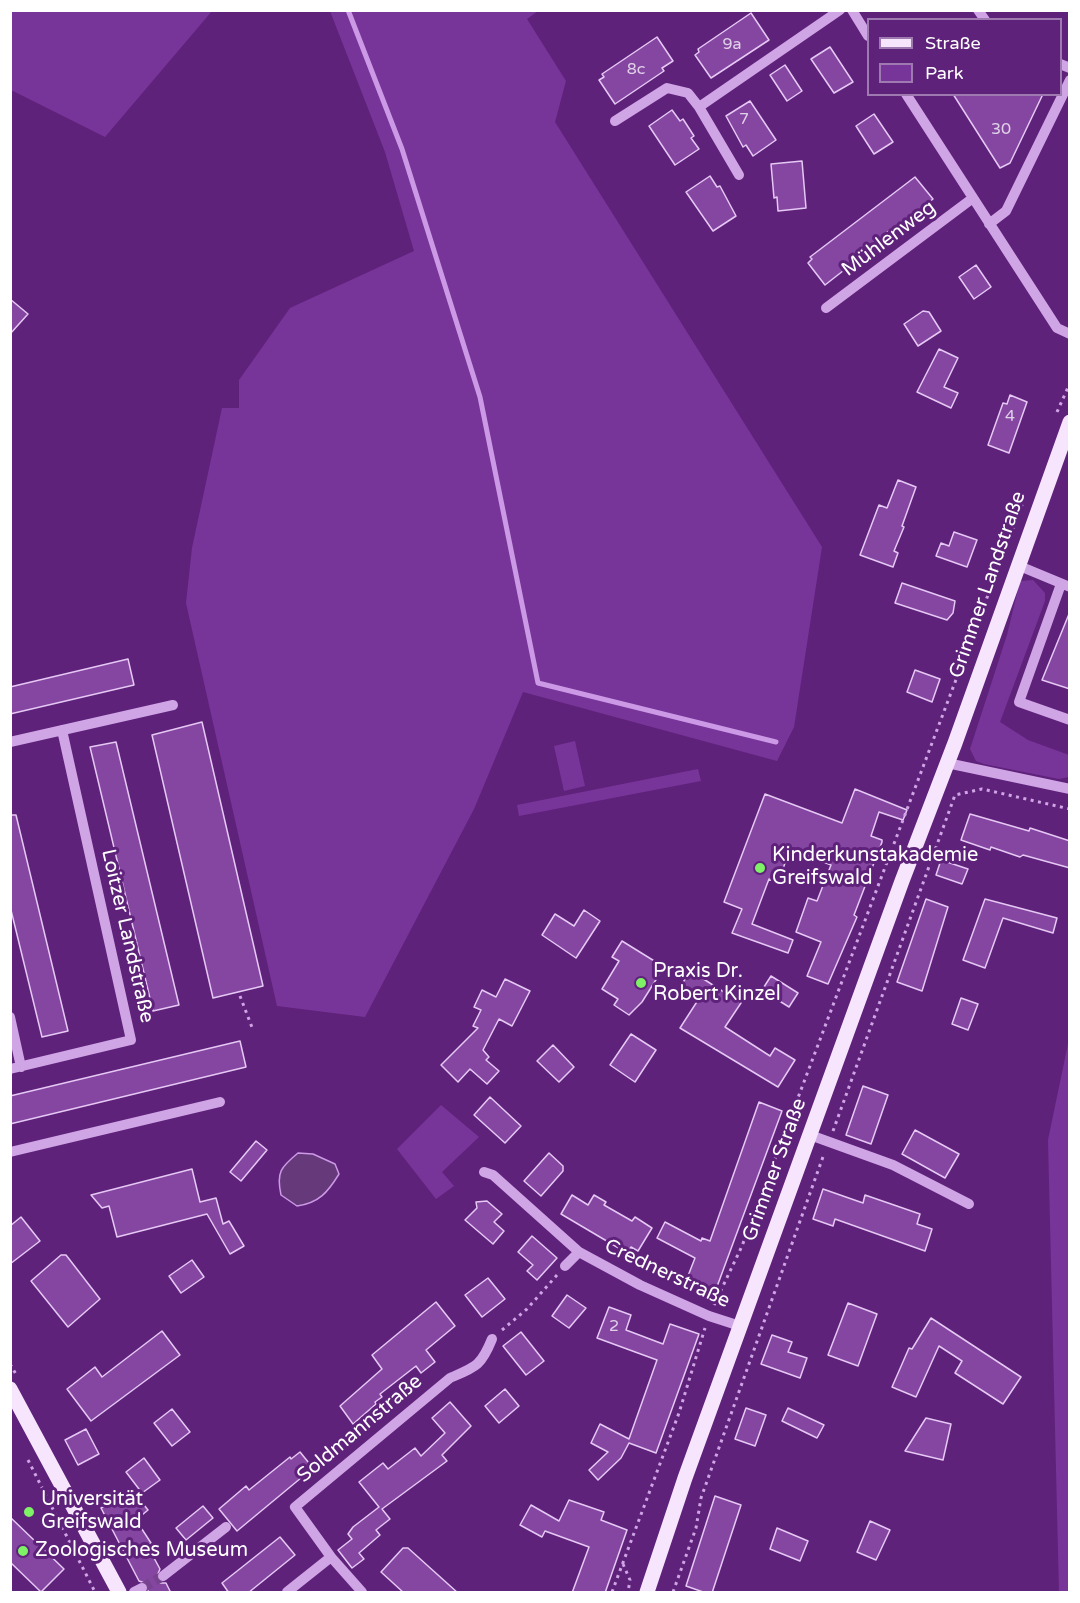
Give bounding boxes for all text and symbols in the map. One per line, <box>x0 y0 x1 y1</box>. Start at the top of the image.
legend <box>867 18 1062 96</box>
text: Straße <box>925 32 981 54</box>
house number: 9a <box>722 35 742 55</box>
house number: 8c <box>627 60 645 80</box>
text: Park <box>925 62 963 84</box>
house number: 7 <box>739 110 749 130</box>
house number: 30 <box>991 120 1011 140</box>
street label: Mühlenweg <box>837 196 941 282</box>
house number: 4 <box>1005 407 1015 427</box>
street label: Grimmer Landstraße <box>945 489 1031 681</box>
place label: Kinderkunstakademie Greifswald <box>772 844 978 891</box>
street label: Loitzer Landstraße <box>95 847 159 1025</box>
marker: Kinderkunstakademie Greifswald <box>753 861 767 875</box>
place label: Praxis Dr. Robert Kinzel <box>653 960 781 1007</box>
marker: Praxis Dr. Robert Kinzel <box>634 976 648 990</box>
street label: Grimmer Straße <box>738 1095 812 1245</box>
street label: Crednerstraße <box>600 1234 734 1314</box>
house number: 2 <box>609 1317 619 1337</box>
street label: Soldmannstraße <box>293 1370 427 1488</box>
place label: Universität Greifswald <box>41 1488 143 1535</box>
marker: Universität Greifswald <box>22 1505 36 1519</box>
place label: Zoologisches Museum <box>35 1539 248 1563</box>
marker: Zoologisches Museum <box>16 1544 30 1558</box>

